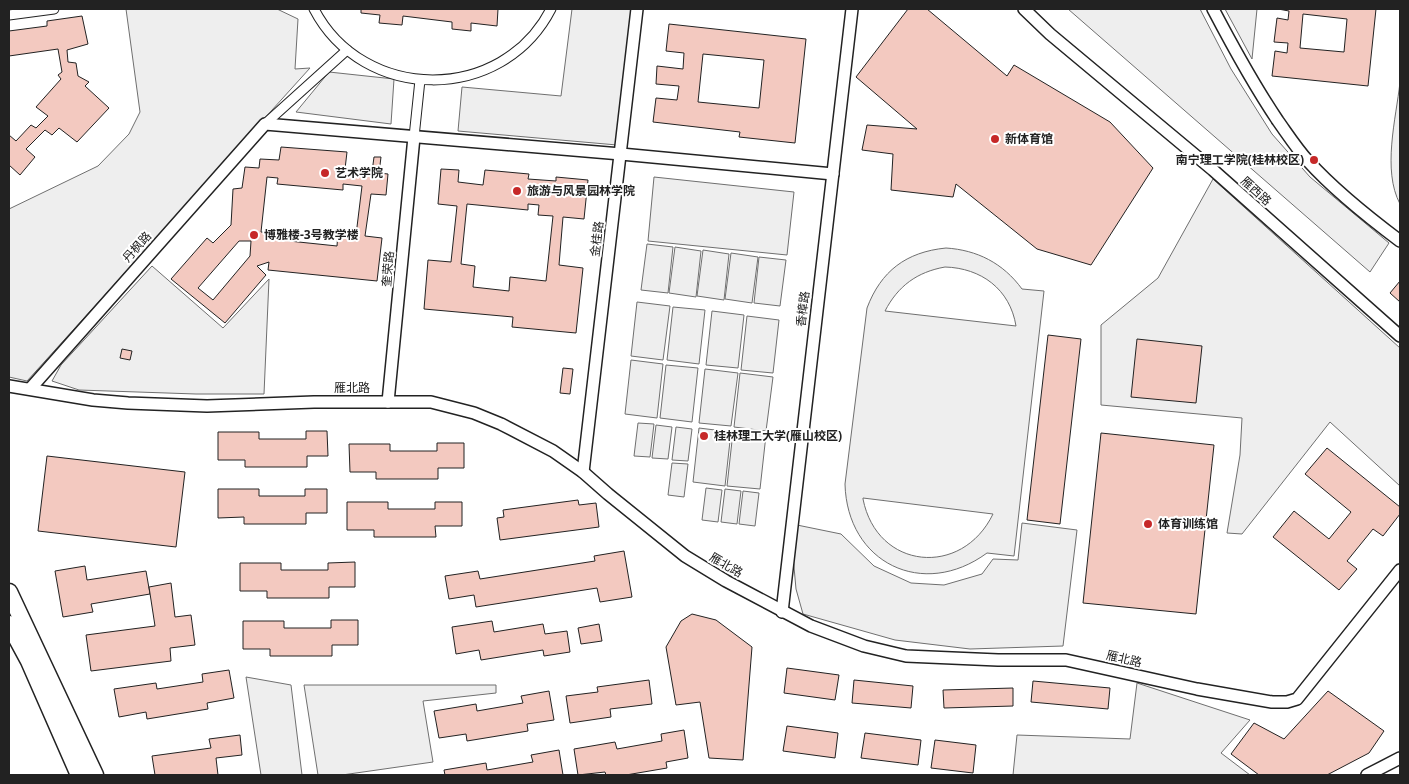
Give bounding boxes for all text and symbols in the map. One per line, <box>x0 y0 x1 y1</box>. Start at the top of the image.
place label: 新体育馆 <box>1005 130 1053 147</box>
marker: 新体育馆 <box>989 133 1001 145</box>
place label: 南宁理工学院(桂林校区) <box>1176 151 1304 168</box>
marker: 南宁理工学院(桂林校区) <box>1308 154 1320 166</box>
place label: 艺术学院 <box>335 164 383 181</box>
marker: 艺术学院 <box>319 167 331 179</box>
street label: 雁西路 <box>1237 172 1275 209</box>
place label: 旅游与风景园林学院 <box>527 182 635 199</box>
marker: 旅游与风景园林学院 <box>511 185 523 197</box>
street label: 金桂路 <box>586 220 607 258</box>
place label: 博雅楼-3号教学楼 <box>264 226 359 243</box>
street label: 丹枫路 <box>118 228 155 266</box>
marker: 博雅楼-3号教学楼 <box>248 229 260 241</box>
street label: 奎荣路 <box>377 250 398 288</box>
street label: 香樟路 <box>792 290 813 328</box>
street label: 雁北路 <box>334 379 370 396</box>
place label: 桂林理工大学(雁山校区) <box>714 427 842 444</box>
marker: 桂林理工大学(雁山校区) <box>698 430 710 442</box>
place label: 体育训练馆 <box>1158 515 1218 532</box>
marker: 体育训练馆 <box>1142 518 1154 530</box>
street label: 雁北路 <box>706 548 746 581</box>
street label: 雁北路 <box>1105 646 1144 671</box>

